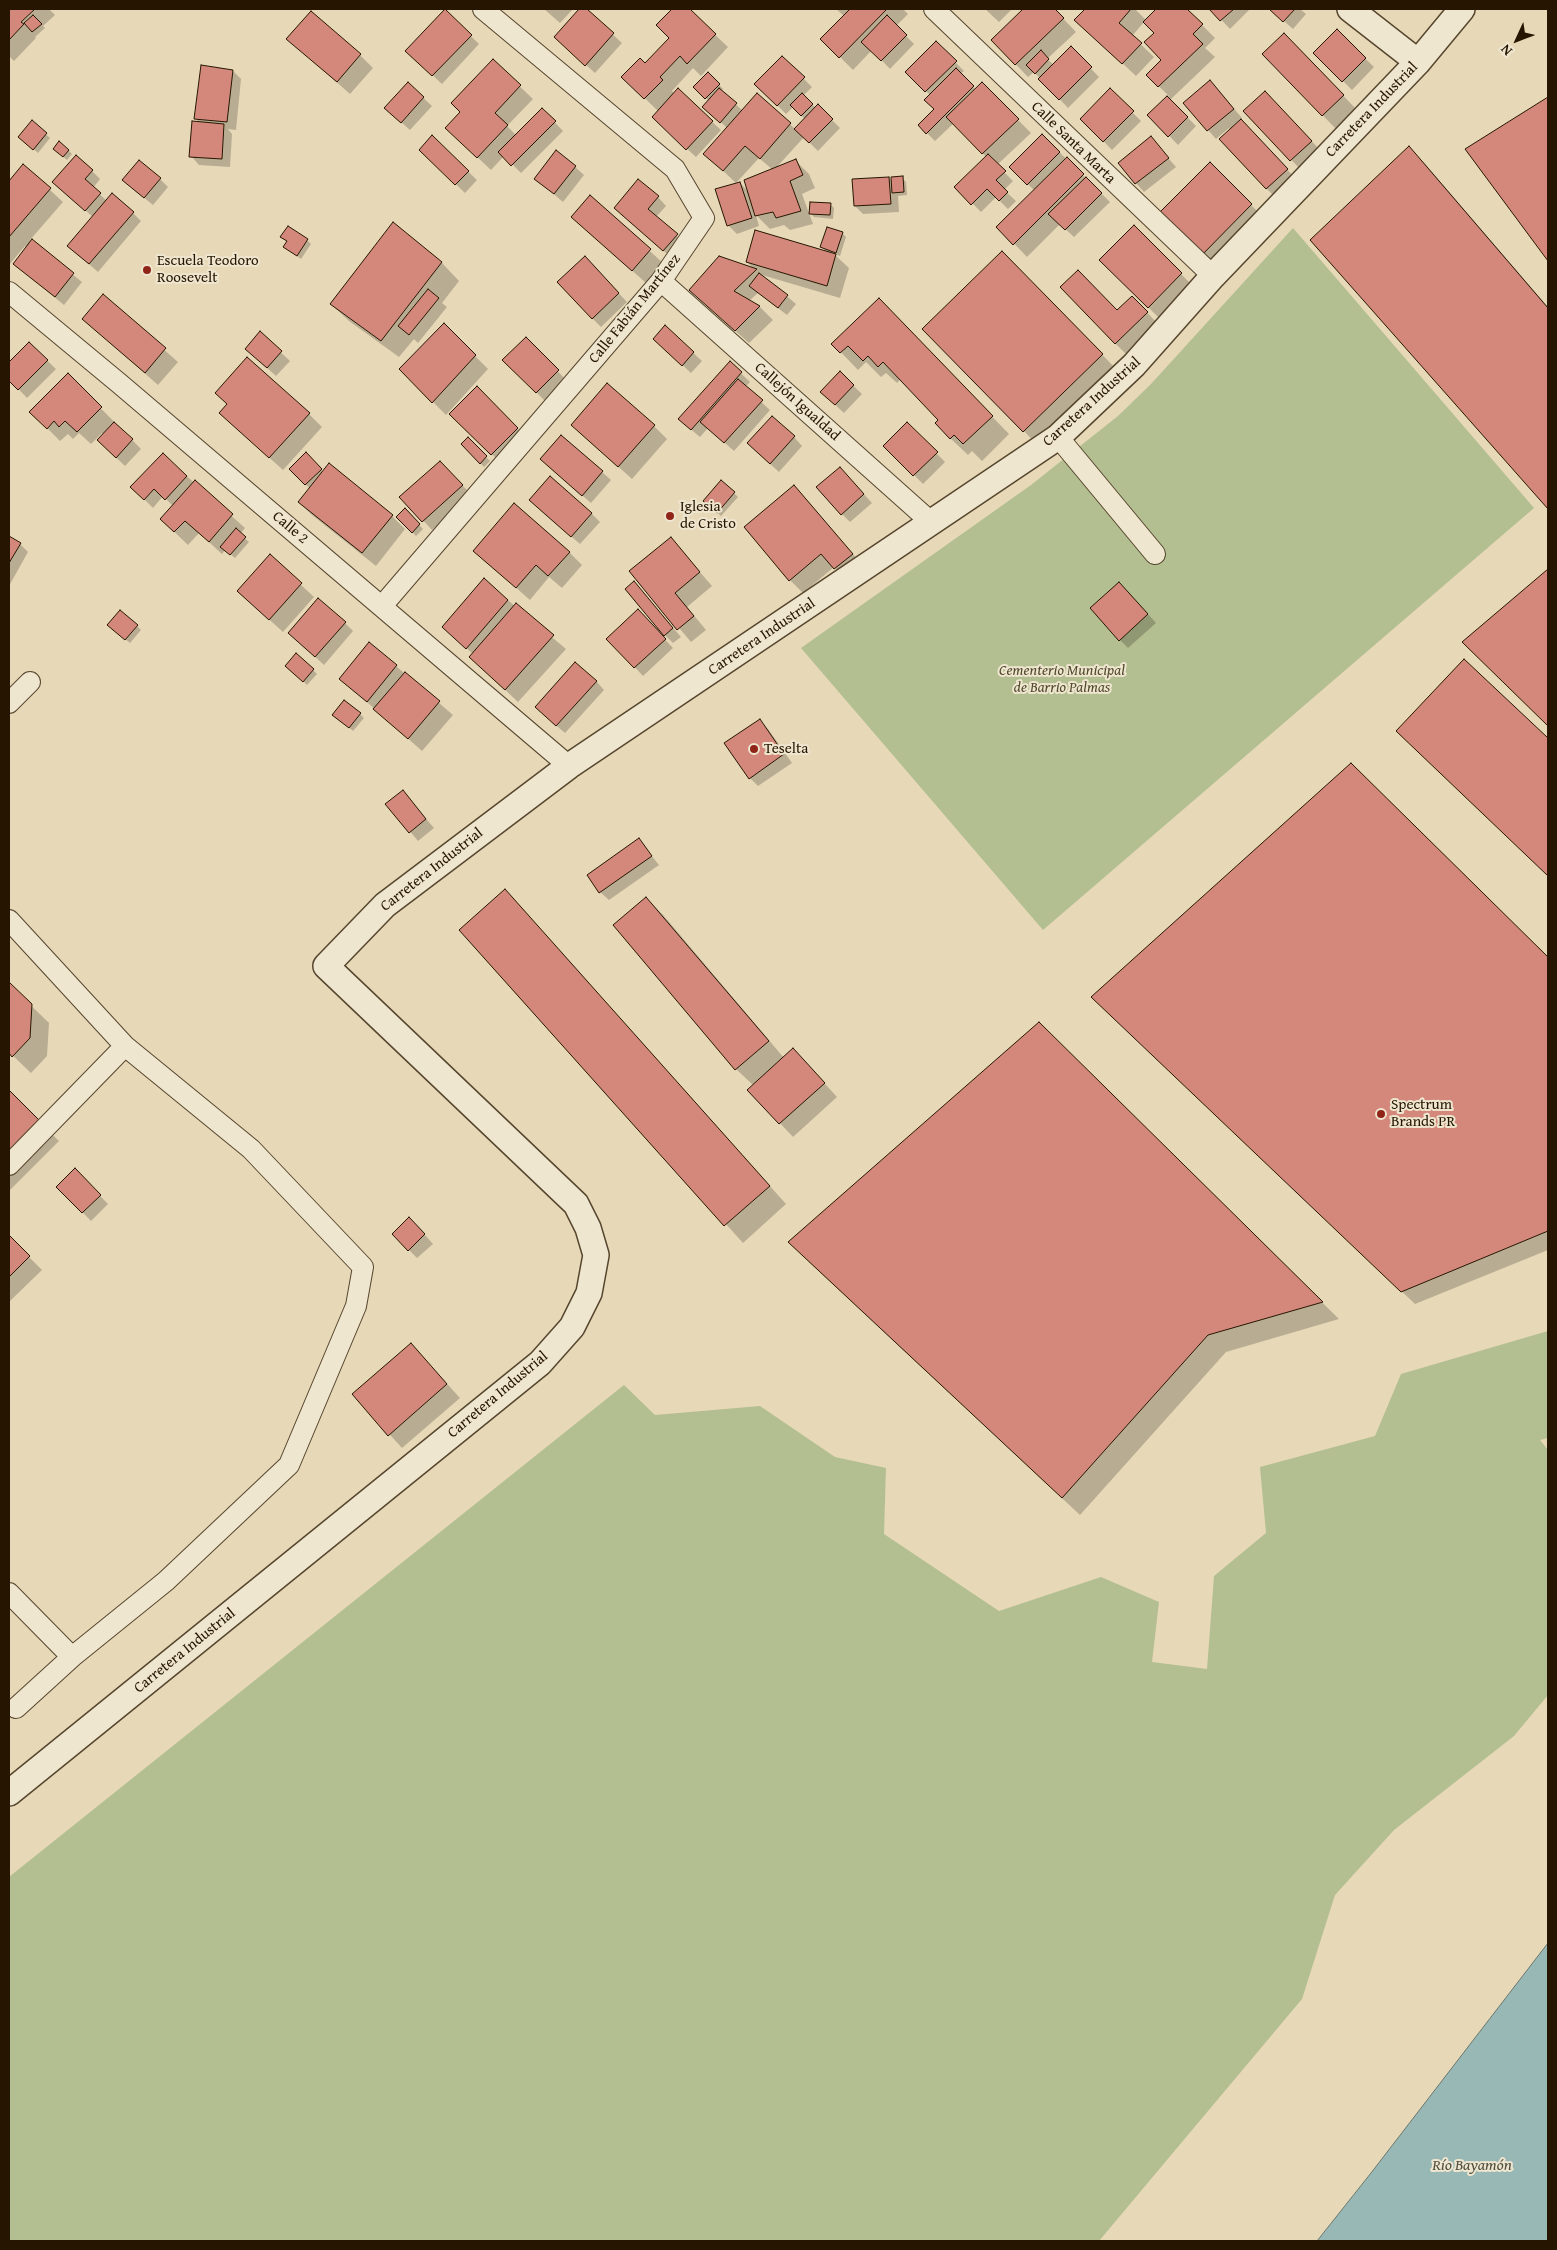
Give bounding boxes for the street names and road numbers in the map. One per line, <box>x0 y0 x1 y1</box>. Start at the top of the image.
street label: Carretera Industrial <box>1322 59 1422 161</box>
street label: Calle Santa Marta <box>1027 98 1119 188</box>
street label: Calle Fabián Martínez <box>585 251 685 367</box>
street label: Carretera Industrial <box>1039 353 1145 451</box>
street label: Callejón Igualdad <box>751 359 843 445</box>
street label: Calle 2 <box>268 508 312 548</box>
street label: Carretera Industrial <box>705 595 819 679</box>
street label: Carretera Industrial <box>377 824 487 916</box>
street label: Carretera Industrial <box>444 1348 552 1442</box>
street label: Carretera Industrial <box>131 1605 239 1697</box>

